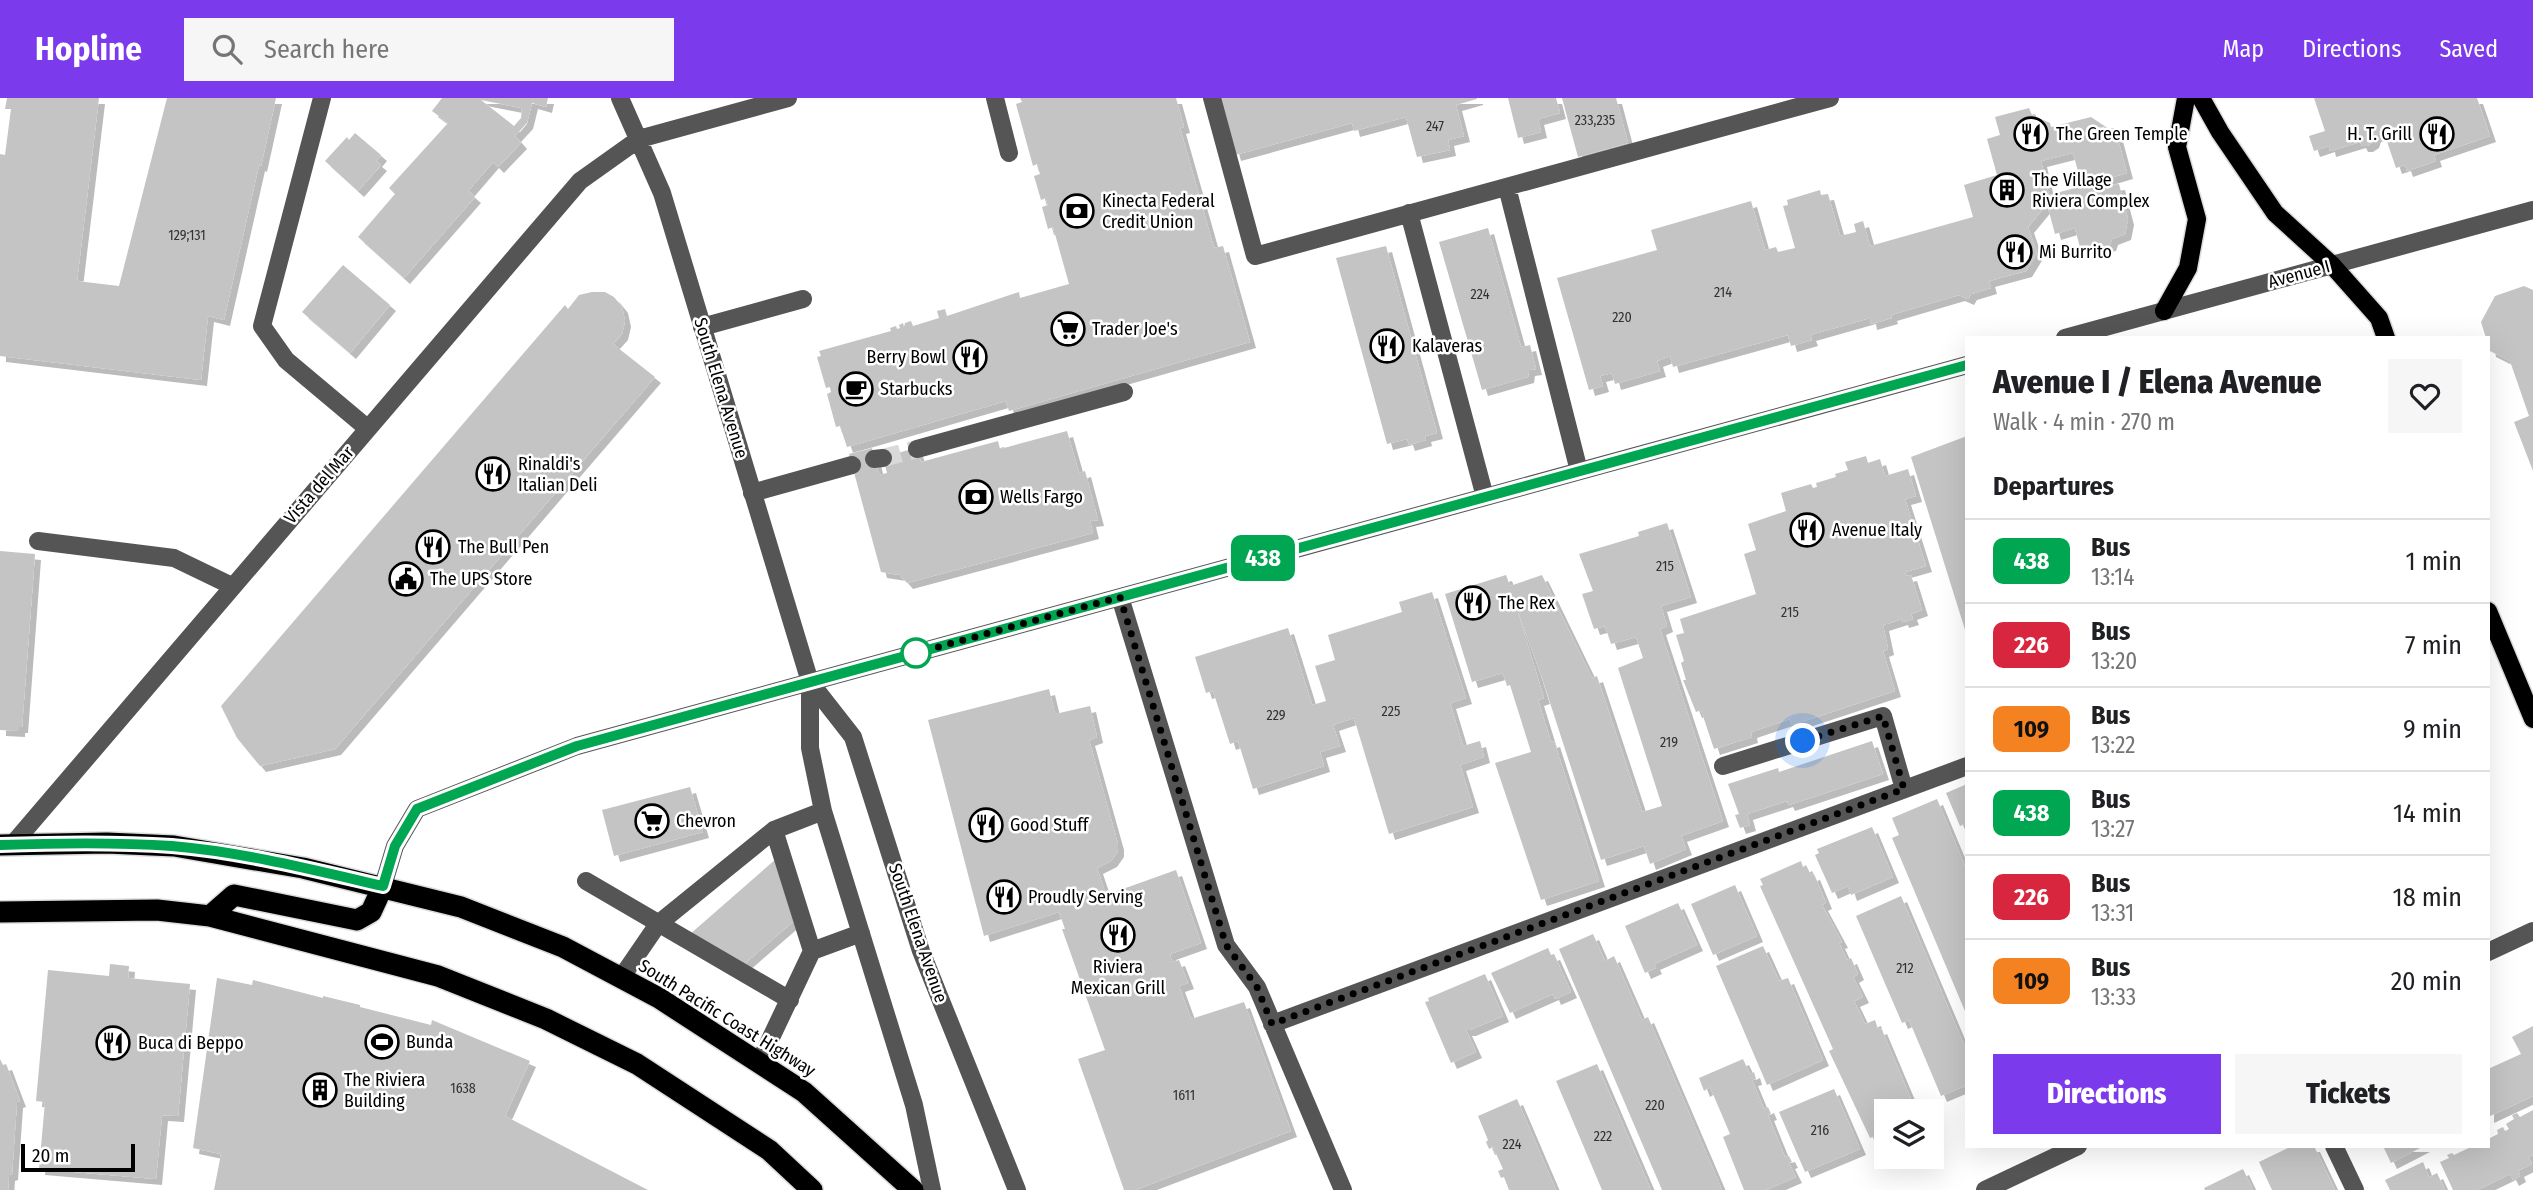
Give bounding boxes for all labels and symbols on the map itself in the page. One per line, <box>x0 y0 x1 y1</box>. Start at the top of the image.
house number: 233,235 <box>1575 112 1615 129</box>
restaurant icon: The Green Temple <box>2012 115 2050 153</box>
restaurant icon: H. T. Grill <box>2418 115 2456 153</box>
house number: 247 <box>1426 118 1444 135</box>
place label: The Green Temple <box>2056 123 2188 145</box>
place label: H. T. Grill <box>2347 123 2412 145</box>
place label: The Village Riviera Complex <box>2032 169 2150 212</box>
building icon: The Village Riviera Complex <box>1988 171 2026 209</box>
place label: Kinecta Federal Credit Union <box>1102 190 1215 233</box>
bank icon: Kinecta Federal Credit Union <box>1058 192 1096 230</box>
house number: 129;131 <box>168 227 206 244</box>
restaurant icon: Mi Burrito <box>1996 233 2034 271</box>
place label: Mi Burrito <box>2039 241 2112 263</box>
street label: Avenue I <box>2266 255 2332 293</box>
house number: 214 <box>1714 284 1732 301</box>
house number: 224 <box>1471 286 1490 303</box>
house number: 220 <box>1612 309 1632 326</box>
supermarket icon: Trader Joe's <box>1049 310 1087 348</box>
street label: South Elena Avenue <box>689 315 753 461</box>
place label: Trader Joe's <box>1092 318 1178 340</box>
restaurant icon: Kalaveras <box>1368 327 1406 365</box>
place label: Kalaveras <box>1412 335 1482 357</box>
restaurant icon: Berry Bowl <box>951 338 989 376</box>
place label: Berry Bowl <box>867 346 946 368</box>
cafe icon: Starbucks <box>837 370 875 408</box>
place label: Starbucks <box>880 378 953 400</box>
street label: Vista del Mar <box>279 441 359 528</box>
place label: Rinaldi's Italian Deli <box>518 453 598 496</box>
restaurant icon: Rinaldi's Italian Deli <box>474 455 512 493</box>
bank icon: Wells Fargo <box>957 478 995 516</box>
place label: Wells Fargo <box>1000 486 1083 508</box>
restaurant icon: Avenue Italy <box>1788 511 1826 549</box>
place label: Avenue Italy <box>1832 519 1922 541</box>
restaurant icon: The Bull Pen <box>414 528 452 566</box>
line badge: 438 <box>1223 535 1303 581</box>
place label: The Bull Pen <box>458 536 549 558</box>
house number: 215 <box>1656 558 1674 575</box>
public building icon: The UPS Store <box>387 560 425 598</box>
place label: The UPS Store <box>430 568 533 590</box>
restaurant icon: The Rex <box>1454 584 1492 622</box>
place label: The Rex <box>1498 592 1555 614</box>
house number: 215 <box>1781 604 1799 621</box>
unlabelled marker <box>901 638 931 668</box>
house number: 225 <box>1382 703 1400 720</box>
house number: 229 <box>1266 707 1286 724</box>
your location <box>1785 723 1820 758</box>
house number: 219 <box>1660 734 1678 751</box>
supermarket icon: Chevron <box>633 802 671 840</box>
restaurant icon: Good Stuff <box>967 806 1005 844</box>
place label: Chevron <box>676 810 736 832</box>
place label: Good Stuff <box>1010 814 1090 836</box>
street label: South Elena Avenue <box>884 860 952 1006</box>
restaurant icon: Proudly Serving <box>985 878 1023 916</box>
place label: Proudly Serving <box>1028 886 1143 908</box>
restaurant icon: Riviera Mexican Grill <box>1099 916 1137 954</box>
street label: South Pacific Coast Highway <box>634 955 820 1081</box>
place label: Riviera Mexican Grill <box>1071 956 1166 999</box>
house number: 212 <box>1896 960 1914 977</box>
sports icon: Bunda <box>363 1023 401 1061</box>
restaurant icon: Buca di Beppo <box>94 1024 132 1062</box>
place label: Bunda <box>406 1031 453 1053</box>
place label: Buca di Beppo <box>138 1032 244 1054</box>
place label: The Riviera Building <box>344 1069 425 1112</box>
building icon: The Riviera Building <box>301 1071 339 1109</box>
house number: 1638 <box>450 1080 476 1097</box>
house number: 1611 <box>1173 1087 1195 1104</box>
house number: 220 <box>1645 1097 1665 1114</box>
house number: 216 <box>1811 1122 1829 1139</box>
house number: 222 <box>1594 1128 1612 1145</box>
house number: 224 <box>1503 1136 1522 1153</box>
scale bar <box>21 1141 135 1173</box>

